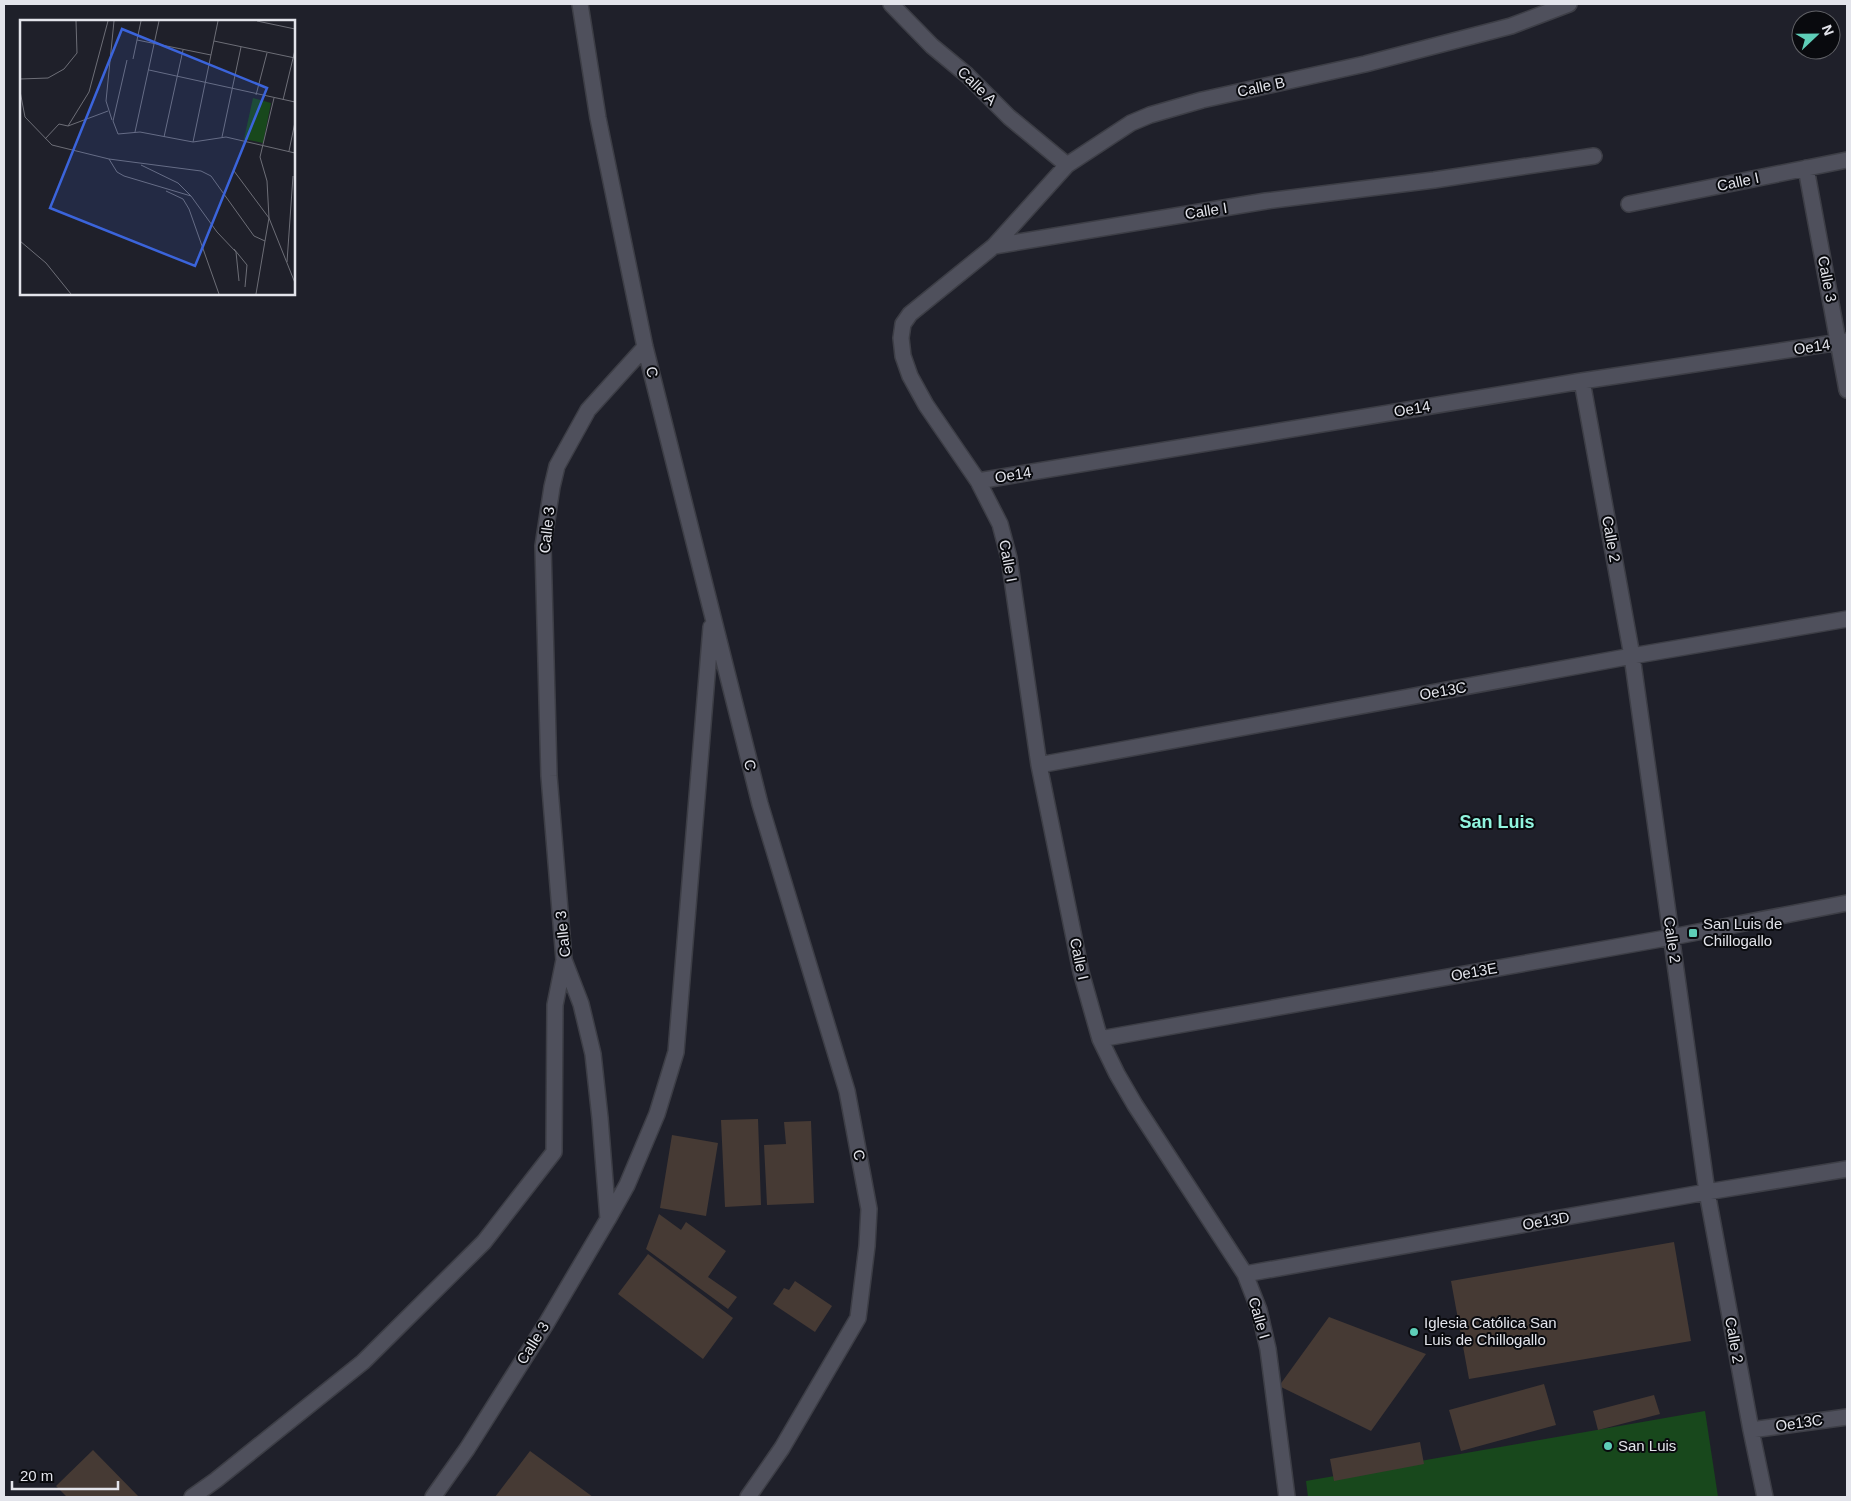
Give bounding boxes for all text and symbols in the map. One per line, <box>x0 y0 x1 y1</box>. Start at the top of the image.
north arrow <box>1791 10 1841 60</box>
inset map <box>20 20 295 295</box>
text: N <box>1819 22 1837 38</box>
street label: Calle A <box>954 63 1000 108</box>
street label: Calle B <box>1235 73 1286 100</box>
street label: Calle I <box>1715 169 1760 194</box>
street label: Calle I <box>1184 199 1228 222</box>
street label: Calle 3 <box>1815 254 1840 303</box>
street label: Oe14 <box>1793 336 1831 357</box>
street label: C <box>643 365 662 379</box>
street label: Oe14 <box>1392 397 1431 420</box>
street label: Oe14 <box>993 463 1032 486</box>
street label: Calle 3 <box>536 506 557 554</box>
street label: Calle 2 <box>1599 514 1624 563</box>
street label: Calle I <box>996 538 1021 583</box>
street label: Oe13C <box>1418 678 1468 703</box>
street label: C <box>741 758 760 772</box>
district label: San Luis <box>1459 812 1535 832</box>
street label: Calle 3 <box>552 910 573 958</box>
place label: San Luis de Chillogallo <box>1703 915 1782 949</box>
street label: Calle 2 <box>1661 916 1684 964</box>
marker: San Luis de Chillogallo <box>1687 927 1699 939</box>
street label: Calle I <box>1067 936 1092 981</box>
street label: Oe13E <box>1449 959 1498 984</box>
street label: C <box>850 1148 869 1162</box>
street label: Oe13D <box>1521 1208 1571 1233</box>
street label: Calle I <box>1245 1295 1274 1341</box>
place label: Iglesia Católica San Luis de Chillogallo <box>1424 1314 1557 1348</box>
street label: Calle 2 <box>1722 1315 1747 1364</box>
street label: Calle 3 <box>513 1318 552 1367</box>
marker: Iglesia Católica San Luis de Chillogallo <box>1408 1326 1420 1338</box>
street label: Oe13C <box>1774 1411 1824 1434</box>
place label: San Luis <box>1618 1437 1676 1454</box>
marker: San Luis <box>1602 1440 1614 1452</box>
scale bar <box>12 1458 119 1490</box>
text: 20 m <box>20 1467 53 1484</box>

